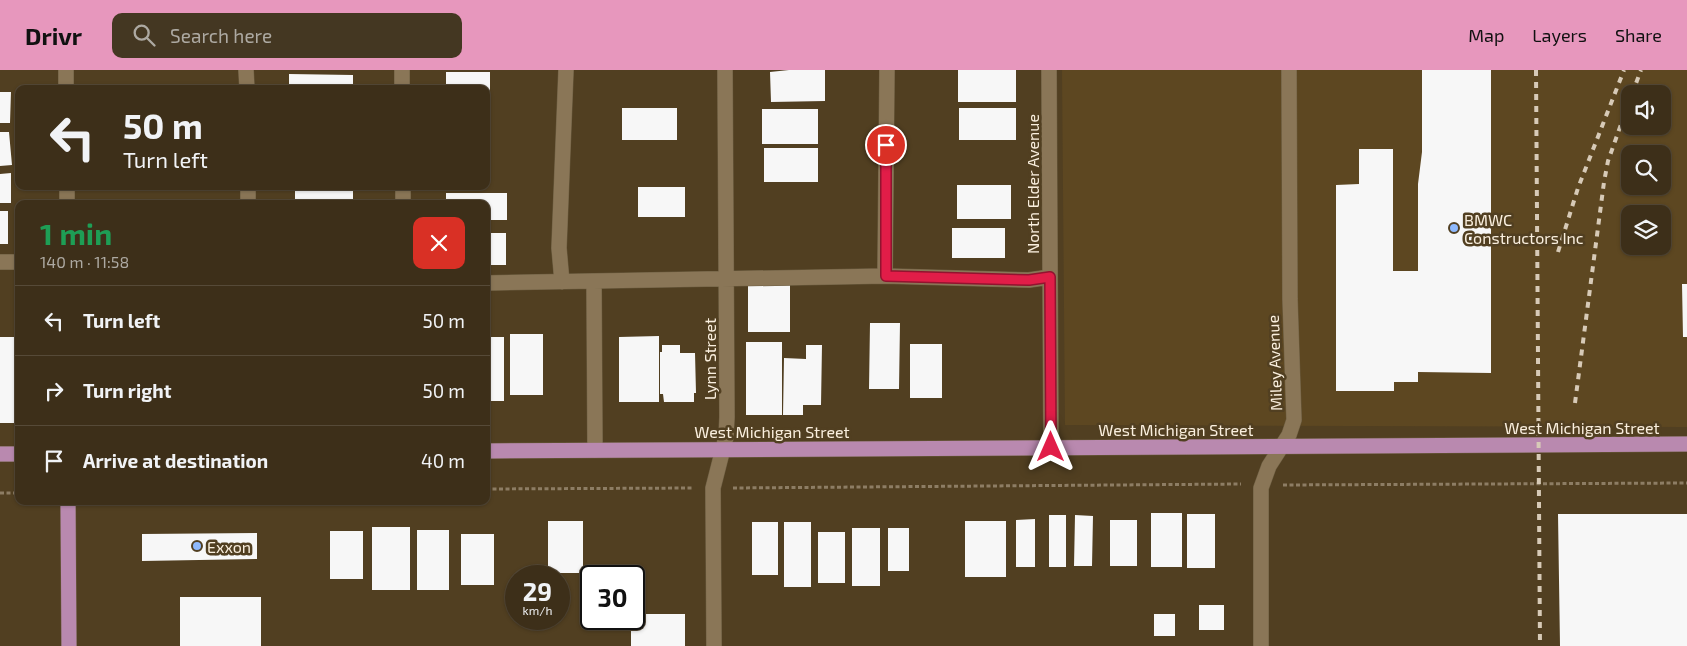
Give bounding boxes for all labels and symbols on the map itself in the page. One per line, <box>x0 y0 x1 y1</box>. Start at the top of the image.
street label: North Elder Avenue <box>1023 114 1042 254</box>
pin <box>865 124 907 166</box>
place label: BMWC Constructors Inc <box>1464 210 1584 247</box>
marker: BMWC Constructors Inc <box>1448 222 1460 234</box>
street label: Miley Avenue <box>1263 315 1285 411</box>
street label: Lynn Street <box>700 318 719 400</box>
street label: West Michigan Street <box>1504 418 1660 437</box>
position arrow <box>1024 420 1076 472</box>
street label: West Michigan Street <box>1098 420 1254 439</box>
street label: West Michigan Street <box>694 422 850 441</box>
place label: Exxon <box>207 537 251 556</box>
marker: Exxon <box>191 540 203 552</box>
speed limit sign: 30 <box>580 565 645 630</box>

